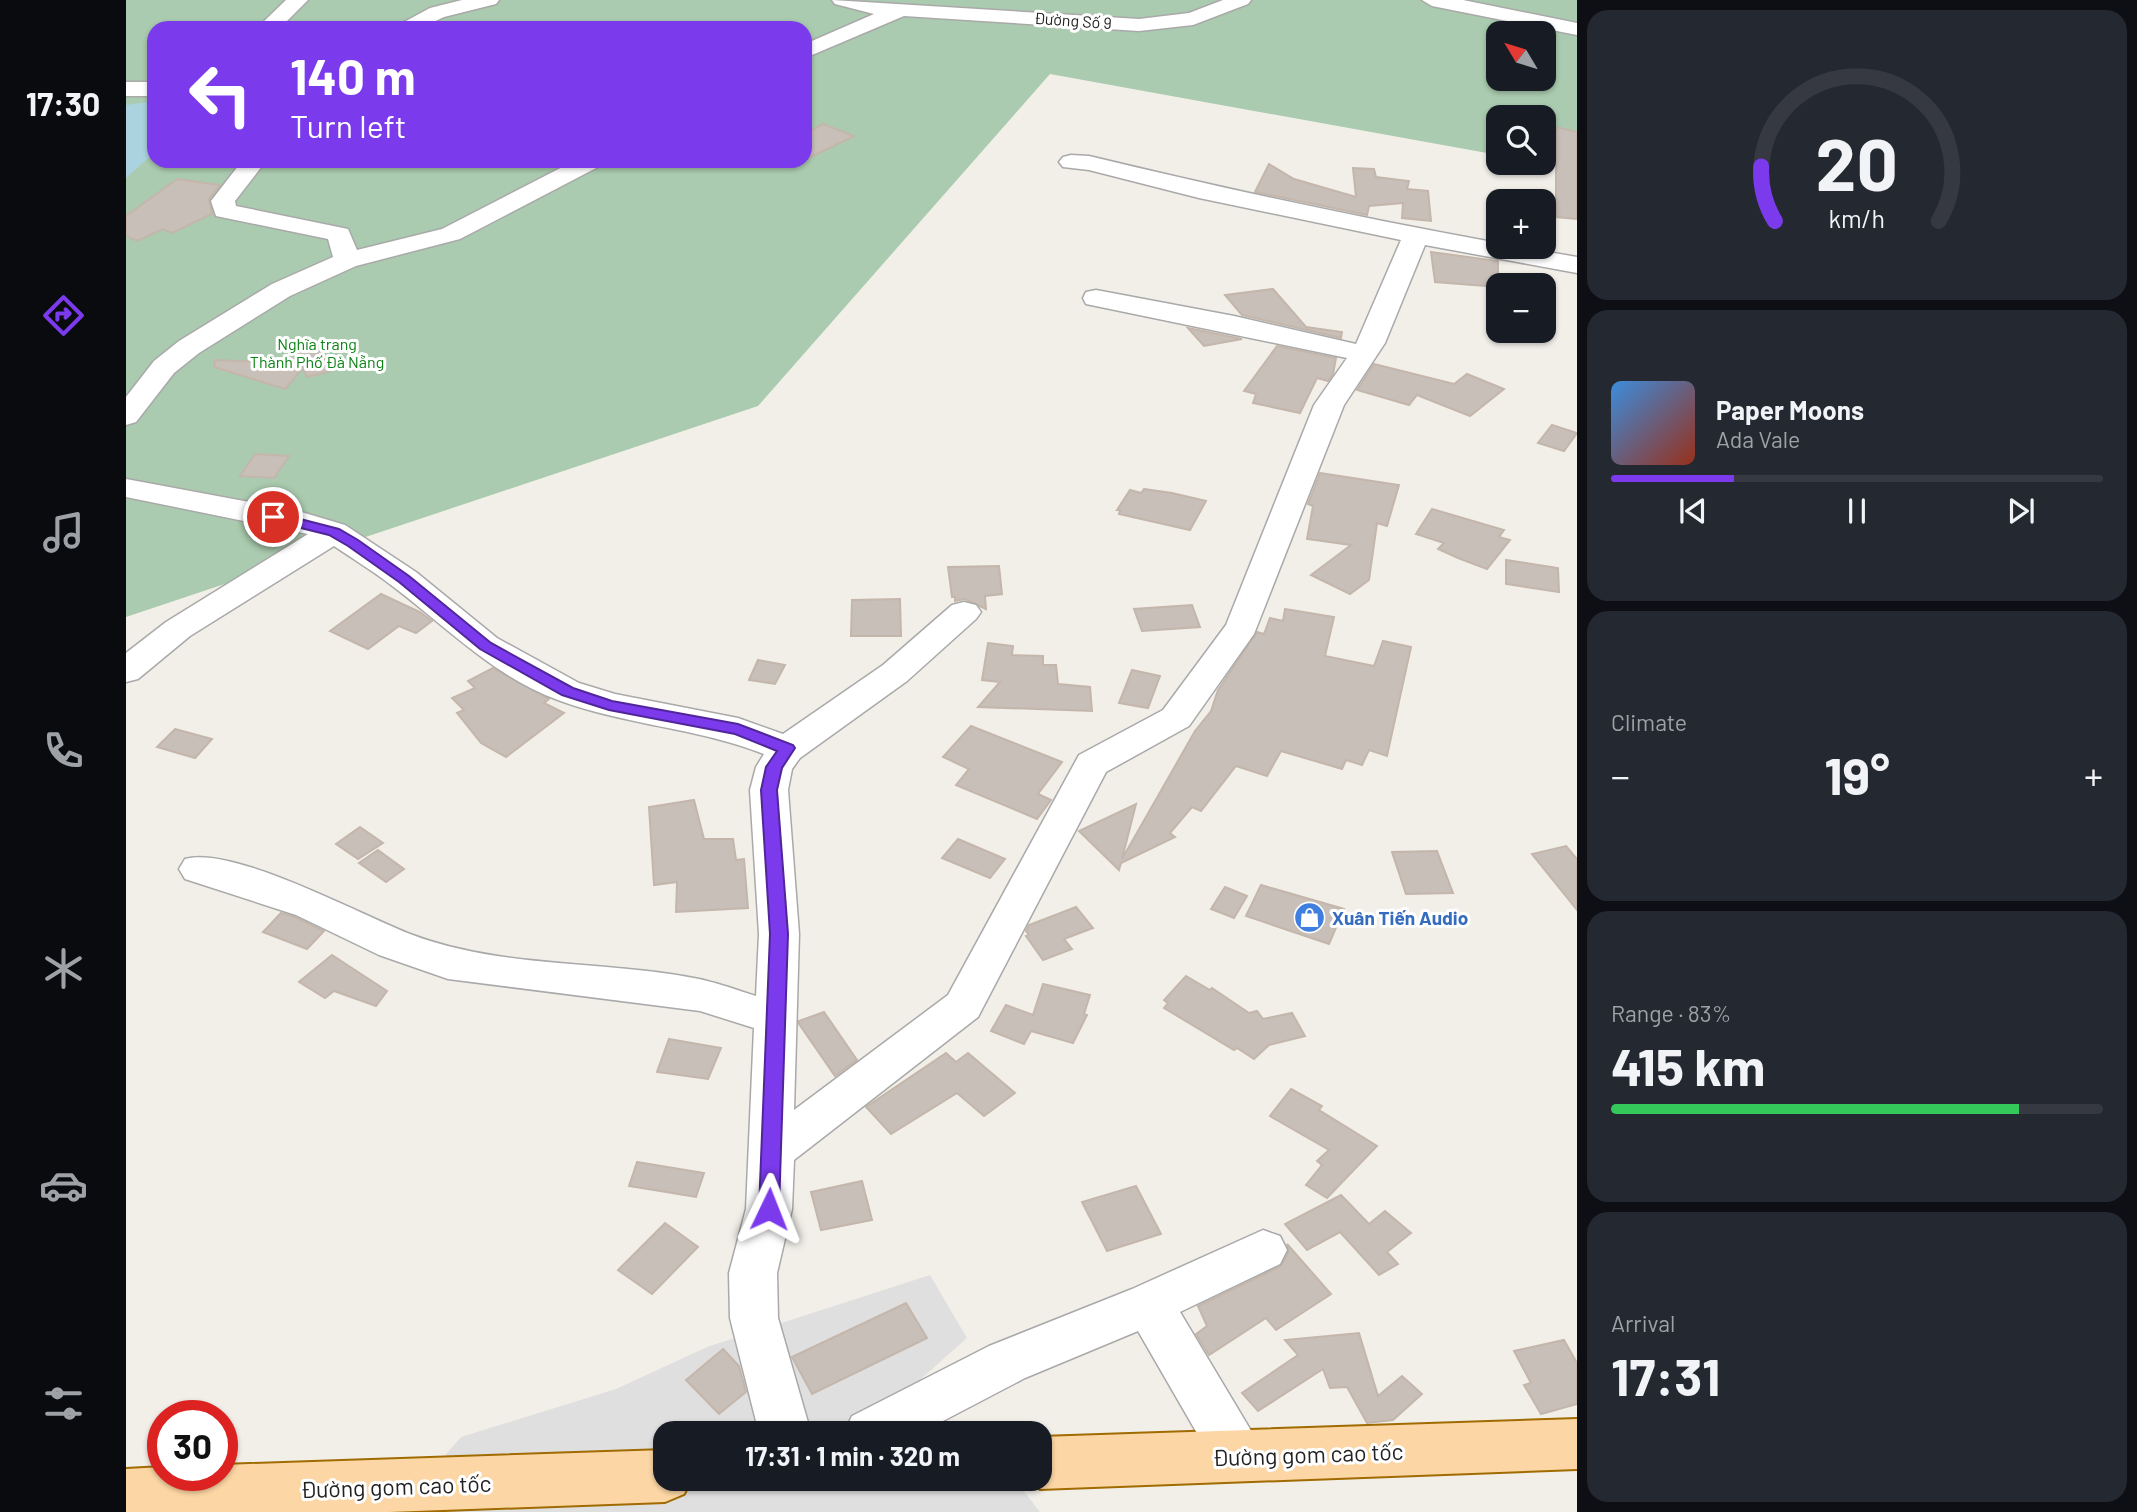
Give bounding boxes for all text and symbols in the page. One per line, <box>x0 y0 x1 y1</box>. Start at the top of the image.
street label: Đường Số 9 <box>1034 8 1112 32</box>
north arrow <box>1486 21 1556 91</box>
map controls <box>1486 21 1556 343</box>
text: 140 m <box>290 46 416 105</box>
icon: left <box>175 49 266 140</box>
text: 17:30 <box>26 84 100 122</box>
button: search <box>1486 105 1556 175</box>
text: Turn left <box>290 106 407 144</box>
text: 20 <box>1816 119 1898 207</box>
button: + <box>1486 189 1556 259</box>
text: km/h <box>1829 203 1885 233</box>
button: − <box>1486 273 1556 343</box>
icon: directions <box>39 291 88 340</box>
park label: Nghĩa trang Thành Phố Đà Nẵng <box>250 334 384 371</box>
text: Paper Moons <box>1716 394 1864 425</box>
text: Ada Vale <box>1716 425 1800 453</box>
pin <box>243 487 303 547</box>
icon: previous <box>1674 492 1712 530</box>
icon: pause <box>1838 492 1876 530</box>
icon: next <box>2002 492 2040 530</box>
icon: arrive <box>254 498 292 536</box>
icon: music <box>39 508 88 557</box>
text: Climate <box>1611 708 1687 736</box>
icon: phone <box>39 726 88 775</box>
text: 19° <box>1824 743 1890 805</box>
text: − <box>1611 752 1630 798</box>
text: + <box>2084 752 2103 798</box>
shop icon: Xuân Tiến Audio <box>1292 900 1326 934</box>
place label: Xuân Tiến Audio <box>1332 906 1468 929</box>
icon: climate <box>39 944 88 993</box>
text: Range · 83% <box>1611 999 1731 1027</box>
text: 415 km <box>1611 1034 1765 1096</box>
icon: car <box>39 1161 88 1210</box>
position arrow <box>732 1172 806 1246</box>
text: Arrival <box>1611 1309 1675 1337</box>
text: 17:31 <box>1611 1344 1720 1406</box>
icon: filters <box>39 1379 88 1428</box>
speed limit sign: 30 <box>147 1400 238 1491</box>
street label: Đường gom cao tốc <box>1212 1437 1404 1471</box>
text: 17:31 · 1 min · 320 m <box>745 1440 960 1471</box>
street label: Đường gom cao tốc <box>300 1469 492 1503</box>

